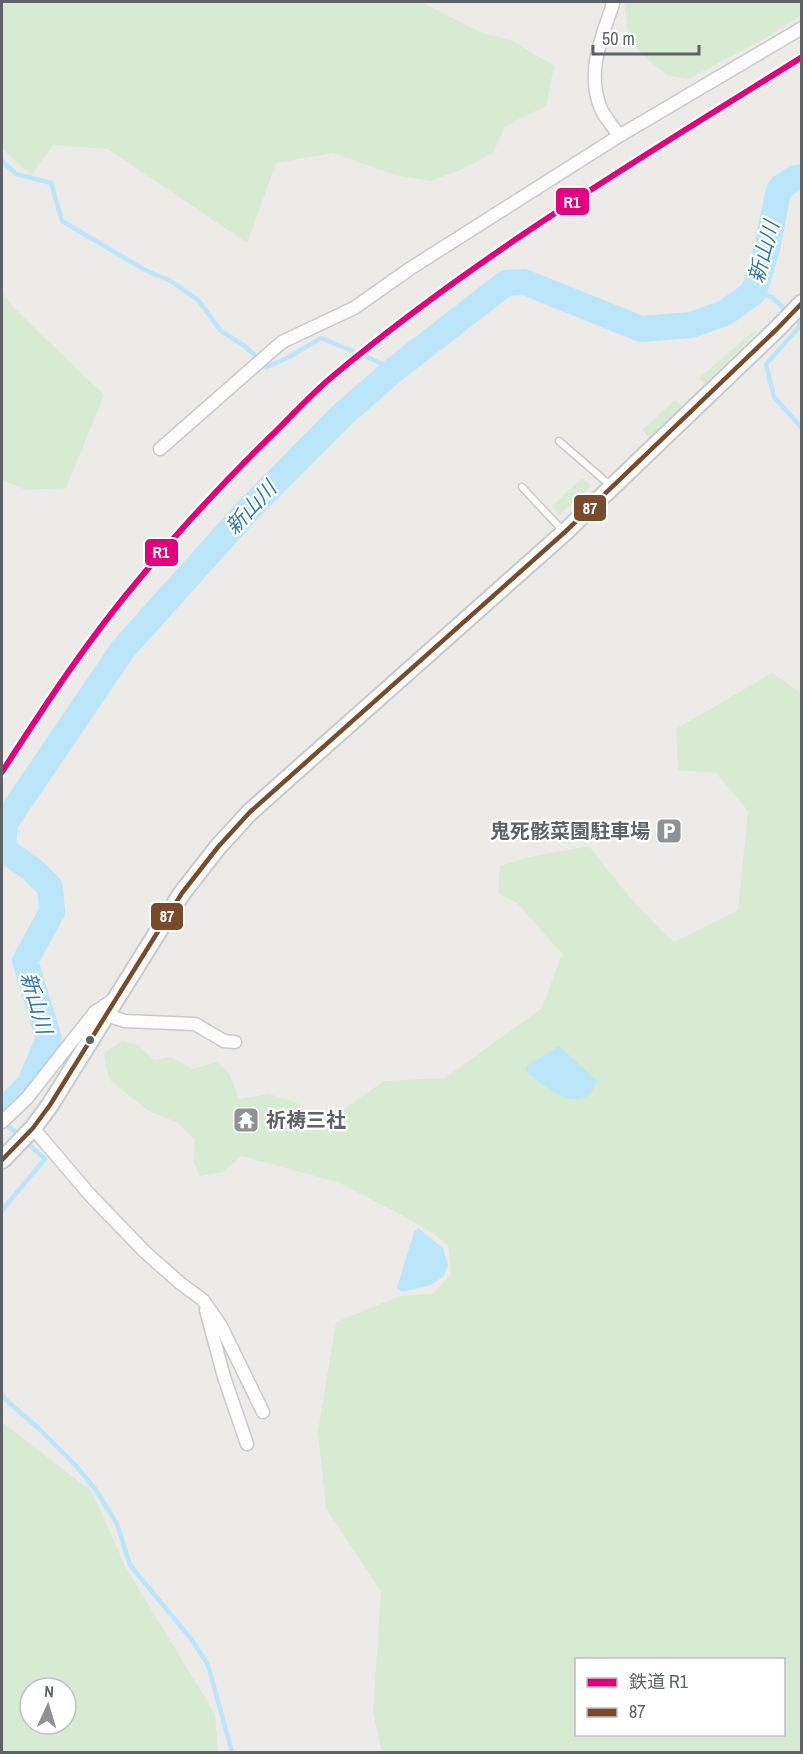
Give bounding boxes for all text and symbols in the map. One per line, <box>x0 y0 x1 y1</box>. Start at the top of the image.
scale bar <box>593 18 700 56</box>
text: 50 m <box>602 26 635 51</box>
line badge: R1 <box>555 187 590 216</box>
text: R1 <box>564 191 581 213</box>
water label: 新山川 <box>741 216 786 286</box>
water label: 新山川 <box>219 473 284 541</box>
line badge: 87 <box>573 494 607 522</box>
text: 87 <box>583 497 597 519</box>
line badge: R1 <box>144 538 179 567</box>
text: R1 <box>153 541 170 563</box>
parking icon: 鬼死骸菜園駐車場 <box>654 816 684 846</box>
place label: 鬼死骸菜園駐車場 <box>490 817 650 844</box>
line badge: 87 <box>150 902 184 931</box>
text: 87 <box>160 905 174 927</box>
water label: 新山川 <box>14 969 60 1039</box>
unlabelled marker <box>84 1034 96 1046</box>
temple icon: 祈祷三社 <box>231 1105 261 1135</box>
place label: 祈祷三社 <box>266 1106 346 1133</box>
legend <box>575 1658 785 1736</box>
text: 鉄道 R1 <box>629 1669 689 1694</box>
north arrow <box>18 1676 78 1736</box>
text: N <box>44 1680 55 1702</box>
text: 87 <box>629 1699 645 1724</box>

